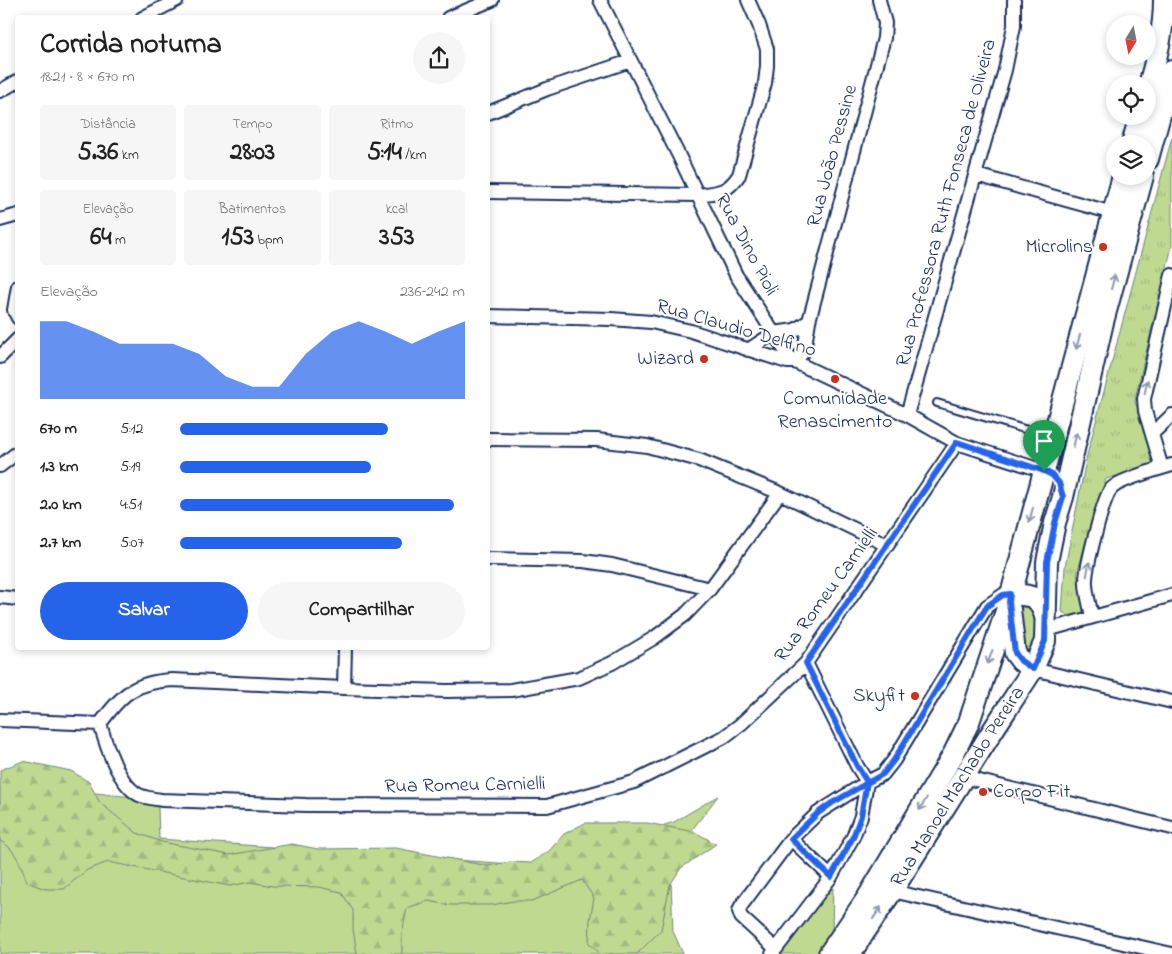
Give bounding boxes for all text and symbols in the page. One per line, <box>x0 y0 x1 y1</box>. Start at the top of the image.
north arrow <box>1106 15 1156 65</box>
map controls <box>1106 15 1156 185</box>
text: Corrida noturna <box>40 25 222 66</box>
button: share <box>413 32 465 84</box>
street label: Rua Professora Ruth Fonseca de Oliveira <box>889 36 1005 370</box>
text: 18:21 · 8 × 670 m <box>40 65 135 89</box>
button: locate <box>1106 75 1156 125</box>
street label: Rua João Pessine <box>800 82 866 230</box>
text: Distância <box>80 114 136 135</box>
text: Tempo <box>232 114 273 135</box>
text: Ritmo <box>380 114 413 135</box>
text: 5.36 <box>78 135 118 171</box>
text: 28:03 <box>230 135 275 171</box>
text: 5:14 <box>367 135 402 171</box>
button: layers <box>1106 135 1156 185</box>
text: km <box>118 145 139 166</box>
text: /km <box>402 145 427 166</box>
street label: Rua Dino Pioli <box>707 189 785 301</box>
text: Elevação <box>83 199 133 220</box>
text: Batimentos <box>219 199 286 220</box>
text: kcal <box>386 199 408 220</box>
text: 64 <box>90 220 112 256</box>
text: 153 <box>222 220 254 256</box>
text: 353 <box>379 220 414 256</box>
text: m <box>112 230 126 251</box>
text: bpm <box>254 230 283 251</box>
place label: Microlins <box>1025 233 1093 262</box>
marker: Microlins <box>1097 241 1109 253</box>
one-way arrow <box>1109 275 1119 291</box>
text: Elevação <box>40 280 98 304</box>
text: 236–242 m <box>400 280 465 304</box>
street label: Rua Claudio Delfino <box>653 292 819 366</box>
one-way arrow <box>1073 333 1082 349</box>
place label: Wizard <box>637 345 694 374</box>
marker: Wizard <box>698 353 710 365</box>
marker: Comunidade Renascimento <box>829 373 841 385</box>
one-way arrow <box>1142 379 1151 395</box>
place label: Comunidade Renascimento <box>778 385 892 437</box>
text: 670 m <box>40 417 77 441</box>
text: 5:12 <box>120 417 144 441</box>
pin <box>1023 420 1065 471</box>
icon: arrive <box>1030 427 1058 455</box>
one-way arrow <box>1071 433 1080 449</box>
text: 1.3 km <box>40 455 78 479</box>
text: 5:19 <box>120 455 140 479</box>
text: 2.0 km <box>40 493 82 517</box>
text: 4:51 <box>120 493 142 517</box>
one-way arrow <box>1026 507 1036 523</box>
street label: Rua Romeu Carnielli <box>768 521 886 669</box>
text: 2.7 km <box>40 531 81 555</box>
text: 5:07 <box>120 531 144 555</box>
one-way arrow <box>1083 561 1093 577</box>
button: Salvar <box>40 582 248 640</box>
button: Compartilhar <box>258 582 465 640</box>
one-way arrow <box>985 649 994 664</box>
street label: Rua Manoel Machado Pereira <box>883 681 1032 893</box>
place label: Skyfit <box>853 682 905 711</box>
marker: Skyfit <box>909 690 921 702</box>
street label: Rua Romeu Carnielli <box>384 770 546 802</box>
place label: Corpo Fit <box>993 778 1070 807</box>
marker: Corpo Fit <box>977 786 989 798</box>
one-way arrow <box>917 796 927 810</box>
one-way arrow <box>872 907 882 921</box>

